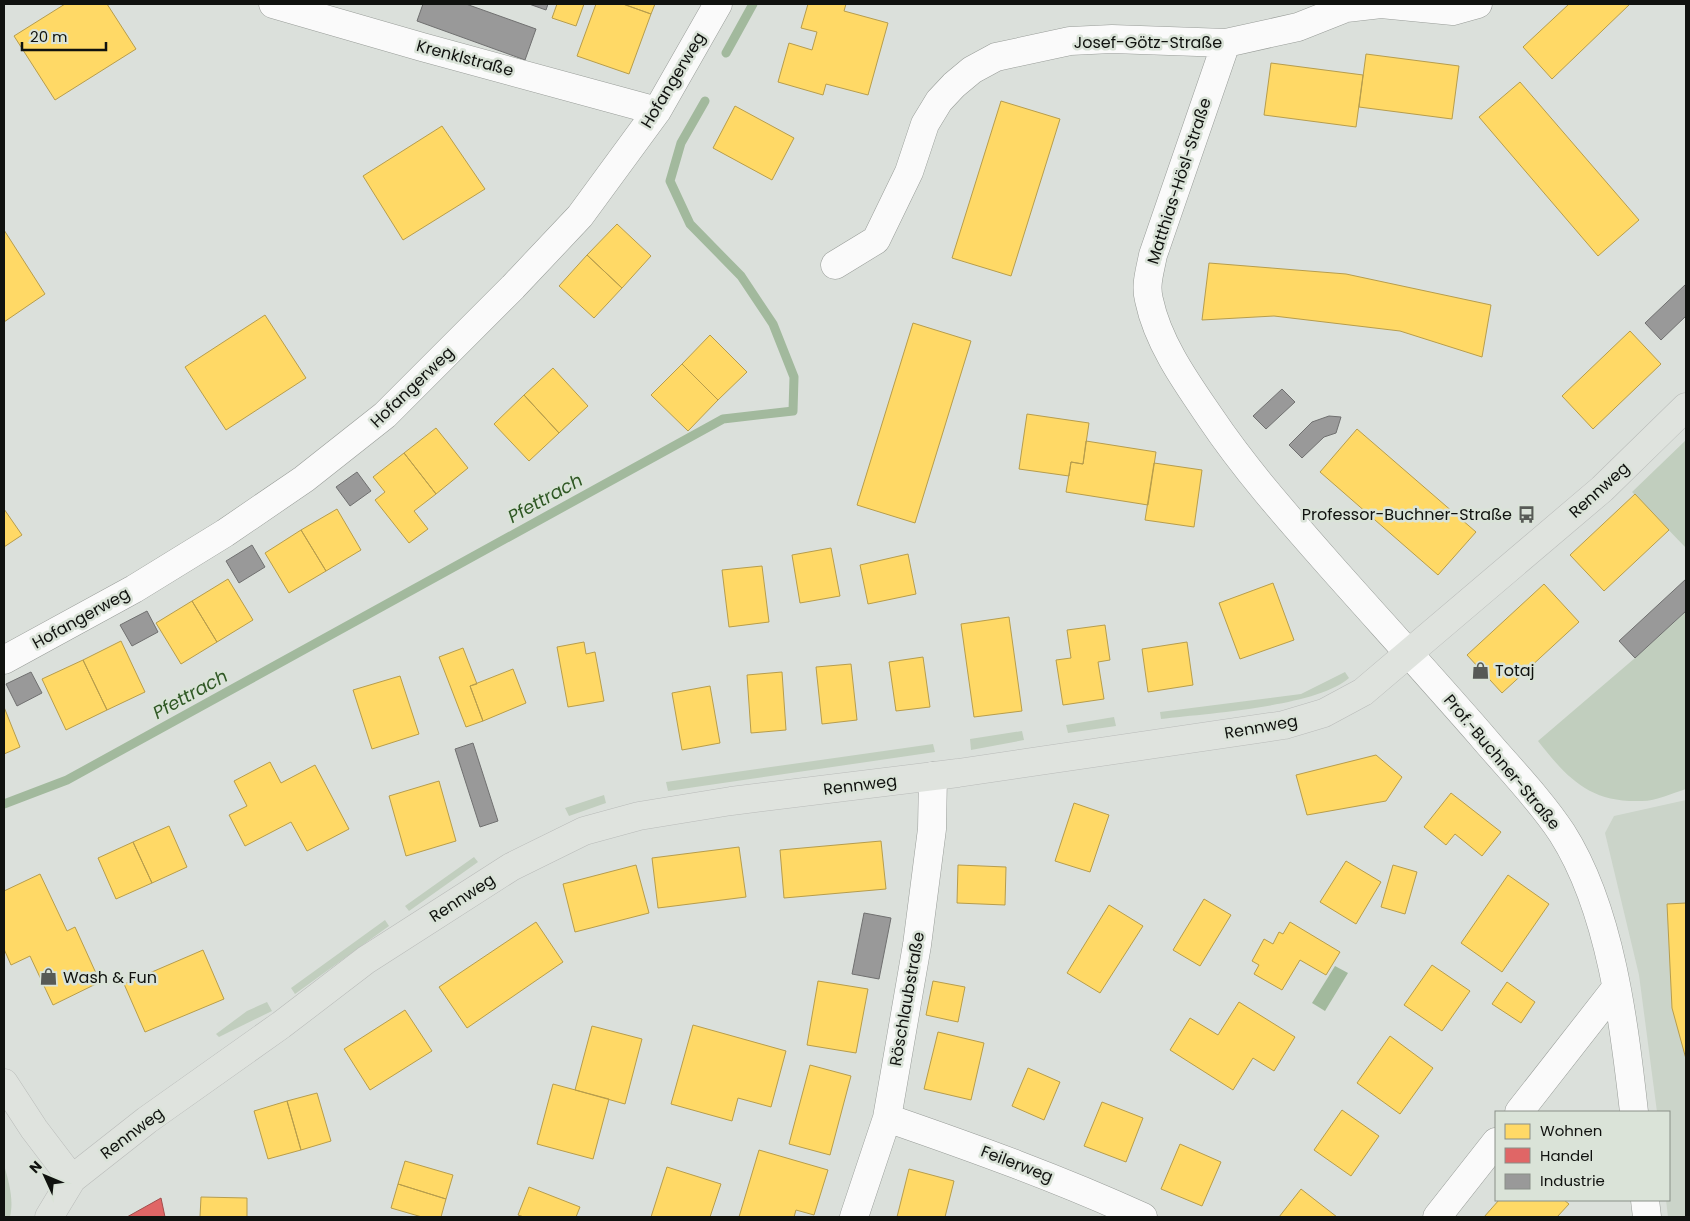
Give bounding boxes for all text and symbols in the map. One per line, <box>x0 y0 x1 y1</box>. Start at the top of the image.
scale bar <box>22 20 106 52</box>
text: 20 m <box>30 26 68 47</box>
street label: Hofangerweg <box>635 28 711 132</box>
street label: Josef-Götz-Straße <box>1074 31 1222 54</box>
street label: Krenklstraße <box>414 34 516 82</box>
street label: Matthias-Hösl-Straße <box>1141 95 1217 267</box>
street label: Hofangerweg <box>365 341 459 433</box>
street label: Rennweg <box>1564 457 1634 523</box>
water label: Pfettrach <box>503 467 587 529</box>
place label: Professor-Buchner-Straße <box>1302 503 1512 526</box>
bus stop icon: Professor-Buchner-Straße <box>1516 504 1536 524</box>
street label: Hofangerweg <box>28 582 134 654</box>
place label: Totaj <box>1495 659 1535 682</box>
shop icon: Totaj <box>1471 660 1491 680</box>
water label: Pfettrach <box>148 663 232 725</box>
street label: Prof.-Buchner-Straße <box>1438 689 1566 835</box>
street label: Rennweg <box>1223 709 1299 745</box>
street label: Rennweg <box>822 769 898 801</box>
street label: Rennweg <box>425 868 499 928</box>
street label: Röschlaubstraße <box>884 930 930 1068</box>
place label: Wash & Fun <box>63 966 157 989</box>
shop icon: Wash & Fun <box>39 967 59 987</box>
street label: Rennweg <box>96 1102 168 1164</box>
legend <box>1495 1111 1670 1201</box>
text: Wohnen <box>1540 1120 1602 1141</box>
street label: Feilerweg <box>978 1140 1056 1188</box>
text: Handel <box>1540 1145 1593 1166</box>
north arrow <box>20 1151 70 1201</box>
text: N <box>25 1156 46 1178</box>
text: Industrie <box>1540 1170 1605 1191</box>

